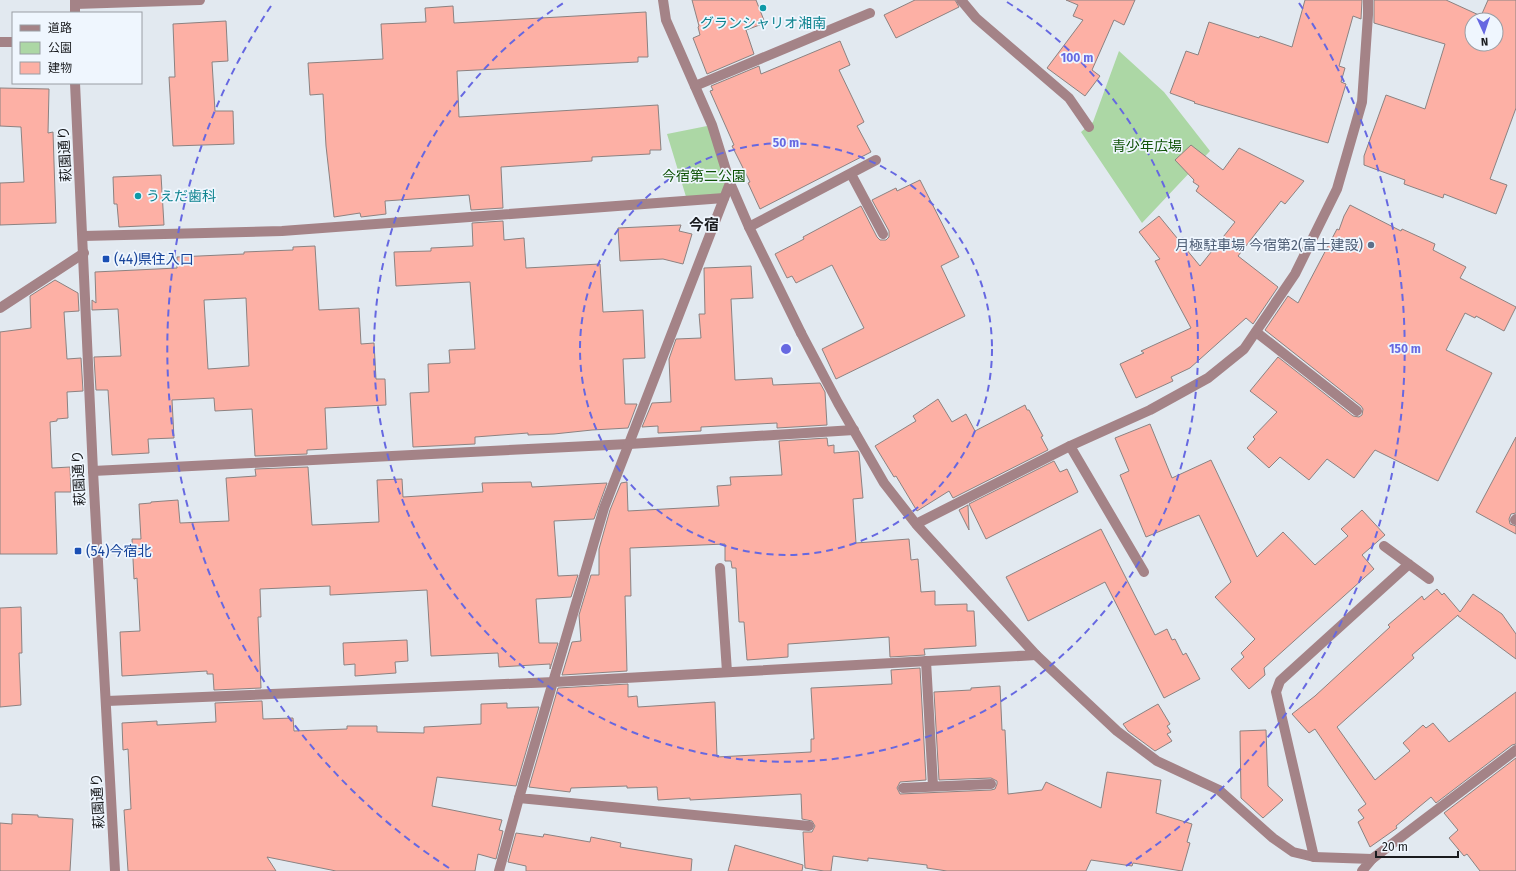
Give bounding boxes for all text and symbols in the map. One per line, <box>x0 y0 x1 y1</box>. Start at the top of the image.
marker: グランシャリオ湘南 <box>758 3 768 13</box>
legend <box>12 12 142 84</box>
north arrow <box>1464 12 1504 52</box>
place label: グランシャリオ湘南 <box>700 15 826 32</box>
text: 道路 <box>48 21 72 35</box>
text: N <box>1481 35 1488 48</box>
text: 公園 <box>48 41 72 55</box>
text: 100 m <box>1061 51 1093 65</box>
text: 建物 <box>48 61 72 75</box>
street label: 萩園通り <box>55 126 75 182</box>
text: 50 m <box>773 136 799 150</box>
park label: 青少年広場 <box>1112 138 1182 155</box>
park label: 今宿第二公園 <box>662 168 746 185</box>
place label: うえだ歯科 <box>146 188 216 205</box>
marker: うえだ歯科 <box>133 191 143 201</box>
district label: 今宿 <box>689 216 719 234</box>
place label: 月極駐車場 今宿第2(富士建設) <box>1175 237 1363 254</box>
marker: 月極駐車場 今宿第2(富士建設) <box>1366 240 1376 250</box>
place label: (44)県住入口 <box>114 251 194 268</box>
marker: (44)県住入口 <box>101 254 111 264</box>
centre of rings <box>779 342 793 356</box>
text: 150 m <box>1389 342 1421 356</box>
street label: 萩園通り <box>69 450 89 506</box>
place label: (54)今宿北 <box>86 543 152 560</box>
marker: (54)今宿北 <box>73 546 83 556</box>
street label: 萩園通り <box>88 773 108 829</box>
scale bar <box>1376 833 1458 859</box>
text: 20 m <box>1382 840 1408 854</box>

